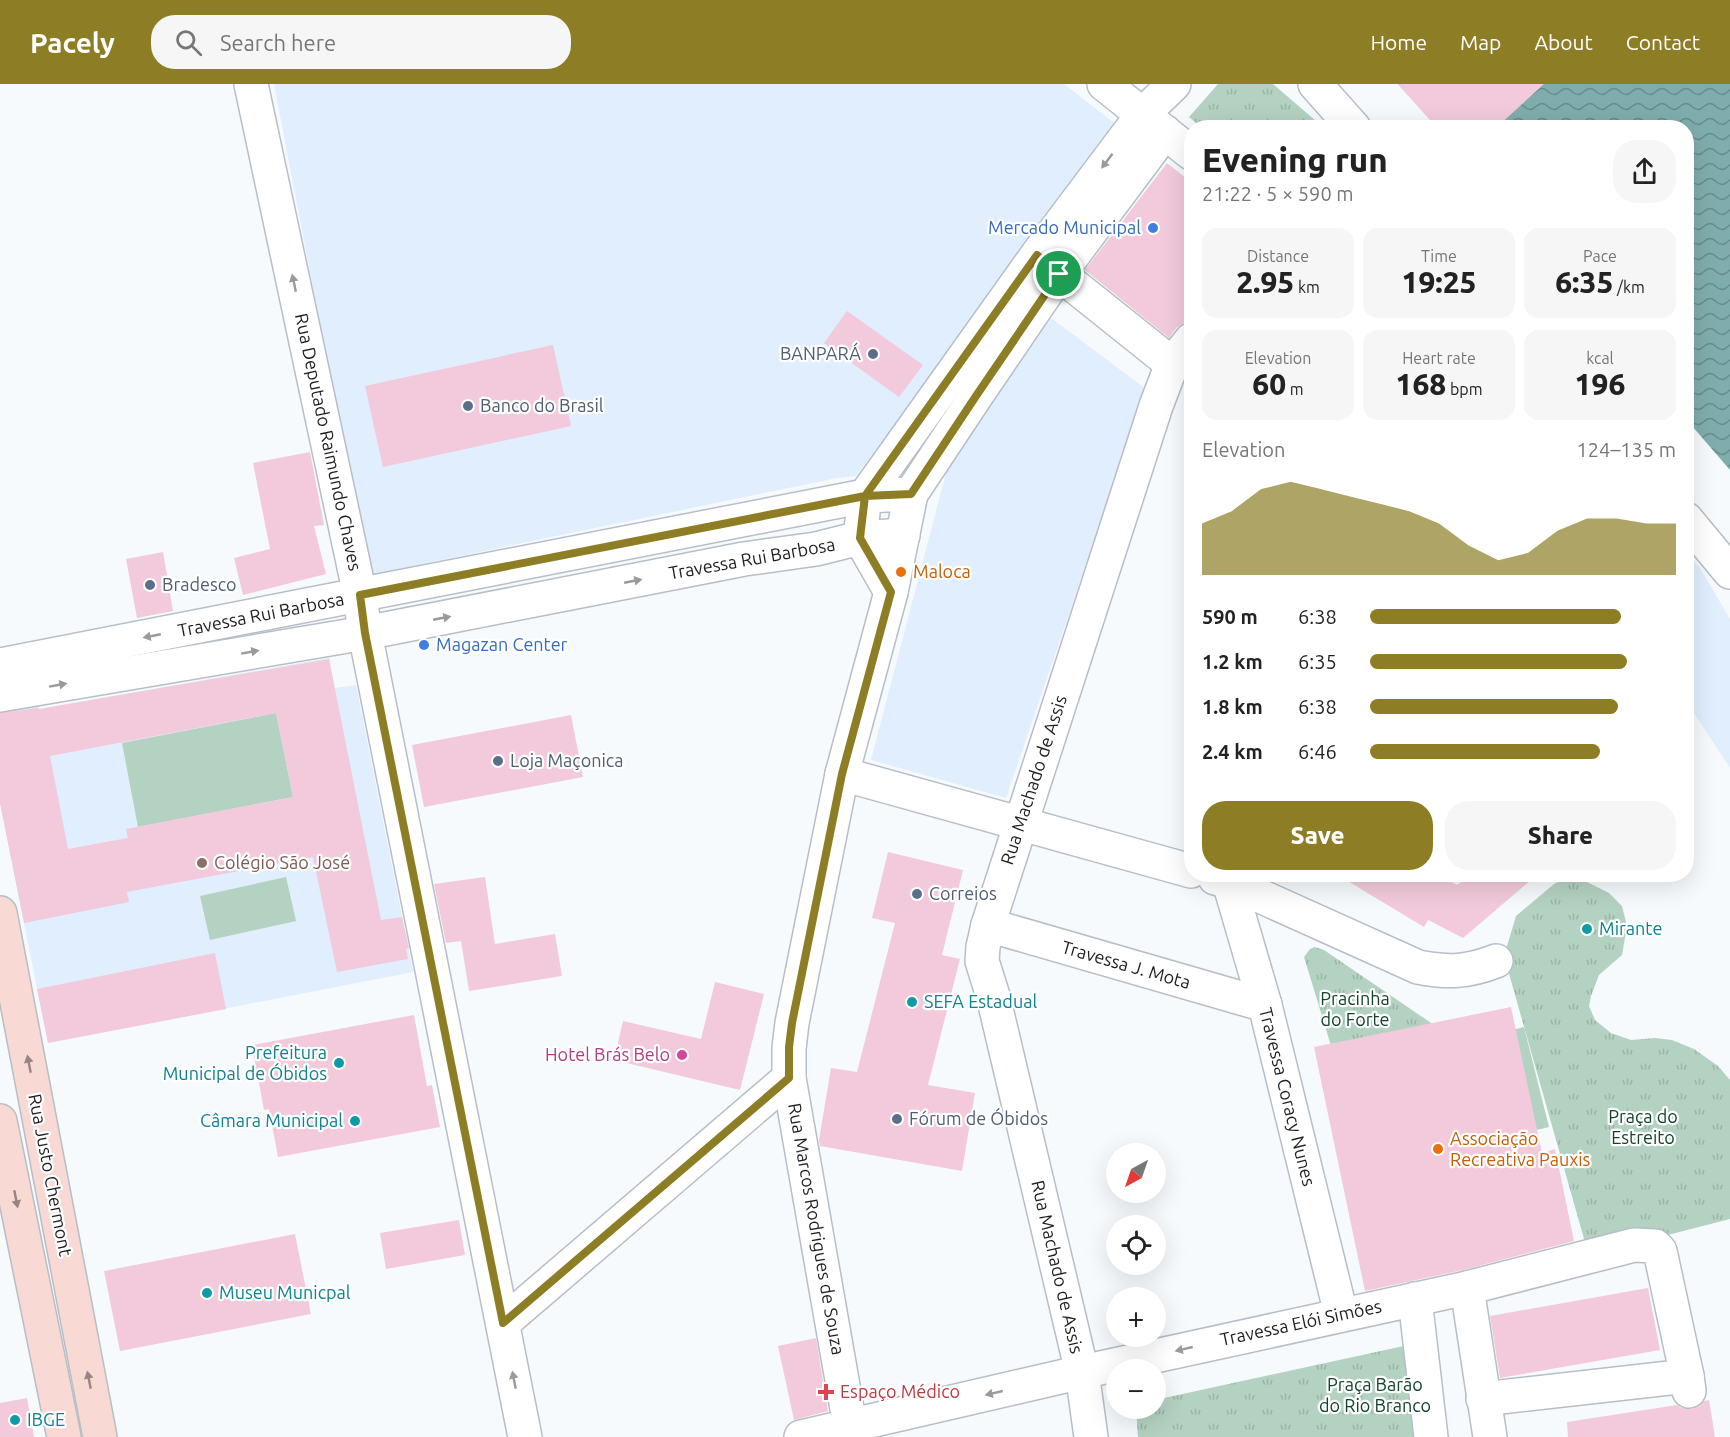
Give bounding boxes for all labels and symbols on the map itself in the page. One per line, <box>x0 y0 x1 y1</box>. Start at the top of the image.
one-way arrow <box>1102 154 1114 169</box>
place label: Mercado Municipal <box>988 217 1141 237</box>
marker: Mercado Municipal <box>1146 221 1160 235</box>
pin <box>1033 248 1084 299</box>
one-way arrow <box>288 273 298 292</box>
street label: Rua Deputado Raimundo Chaves <box>292 311 366 573</box>
place label: BANPARÁ <box>780 342 861 363</box>
marker: BANPARÁ <box>866 347 880 361</box>
place label: Banco do Brasil <box>480 395 604 415</box>
marker: Banco do Brasil <box>461 399 475 413</box>
street label: Travessa Rui Barbosa <box>667 534 837 583</box>
place label: Maloca <box>913 561 971 581</box>
marker: Maloca <box>894 565 908 579</box>
place label: Bradesco <box>162 574 237 594</box>
one-way arrow <box>624 576 643 585</box>
marker: Bradesco <box>143 578 157 592</box>
street label: Travessa Rui Barbosa <box>176 588 346 640</box>
one-way arrow <box>432 613 451 622</box>
one-way arrow <box>142 632 161 641</box>
place label: Magazan Center <box>436 634 568 654</box>
marker: Magazan Center <box>417 638 431 652</box>
one-way arrow <box>240 648 259 657</box>
one-way arrow <box>48 681 67 690</box>
street label: Rua Machado de Assis <box>996 692 1070 867</box>
place label: Loja Maçonica <box>510 750 623 770</box>
marker: Loja Maçonica <box>491 754 505 768</box>
place label: Colégio São José <box>214 852 350 872</box>
marker: Colégio São José <box>195 856 209 870</box>
place label: Correios <box>929 883 997 903</box>
marker: Correios <box>910 887 924 901</box>
place label: Mirante <box>1599 918 1662 938</box>
marker: Mirante <box>1580 922 1594 936</box>
street label: Travessa J. Mota <box>1060 936 1193 992</box>
park label: Pracinha do Forte <box>1320 988 1390 1029</box>
place label: SEFA Estadual <box>924 991 1037 1011</box>
marker: SEFA Estadual <box>905 995 919 1009</box>
street label: Travessa Coracy Nunes <box>1256 1005 1320 1188</box>
place label: Prefeitura Municipal de Óbidos <box>163 1042 327 1083</box>
place label: Hotel Brás Belo <box>545 1044 670 1064</box>
marker: Hotel Brás Belo <box>675 1048 689 1062</box>
one-way arrow <box>24 1055 33 1074</box>
marker: Prefeitura Municipal de Óbidos <box>332 1056 346 1070</box>
street label: Rua Justo Chermont <box>25 1092 77 1258</box>
street label: Rua Marcos Rodrigues de Souza <box>785 1101 849 1356</box>
park label: Praça do Estreito <box>1608 1106 1678 1147</box>
place label: Fórum de Óbidos <box>909 1107 1048 1128</box>
place label: Câmara Municipal <box>200 1110 343 1130</box>
marker: Fórum de Óbidos <box>890 1112 904 1126</box>
marker: Câmara Municipal <box>348 1114 362 1128</box>
place label: Associação Recreativa Pauxis <box>1450 1128 1591 1169</box>
marker: Associação Recreativa Pauxis <box>1431 1142 1445 1156</box>
north arrow <box>1106 1143 1166 1203</box>
street label: Rua Machado de Assis <box>1028 1178 1088 1356</box>
one-way arrow <box>12 1190 21 1209</box>
place label: Museu Municpal <box>219 1282 351 1302</box>
marker: Museu Municpal <box>200 1286 214 1300</box>
street label: Travessa Elói Simões <box>1218 1295 1384 1349</box>
one-way arrow <box>1175 1345 1193 1355</box>
one-way arrow <box>84 1370 93 1389</box>
one-way arrow <box>509 1370 518 1389</box>
park label: Praça Barão do Rio Branco <box>1319 1374 1431 1415</box>
place label: Espaço Médico <box>840 1381 960 1401</box>
marker: Espaço Médico <box>817 1383 835 1401</box>
one-way arrow <box>985 1388 1003 1398</box>
place label: IBGE <box>27 1409 65 1429</box>
marker: IBGE <box>8 1413 22 1427</box>

